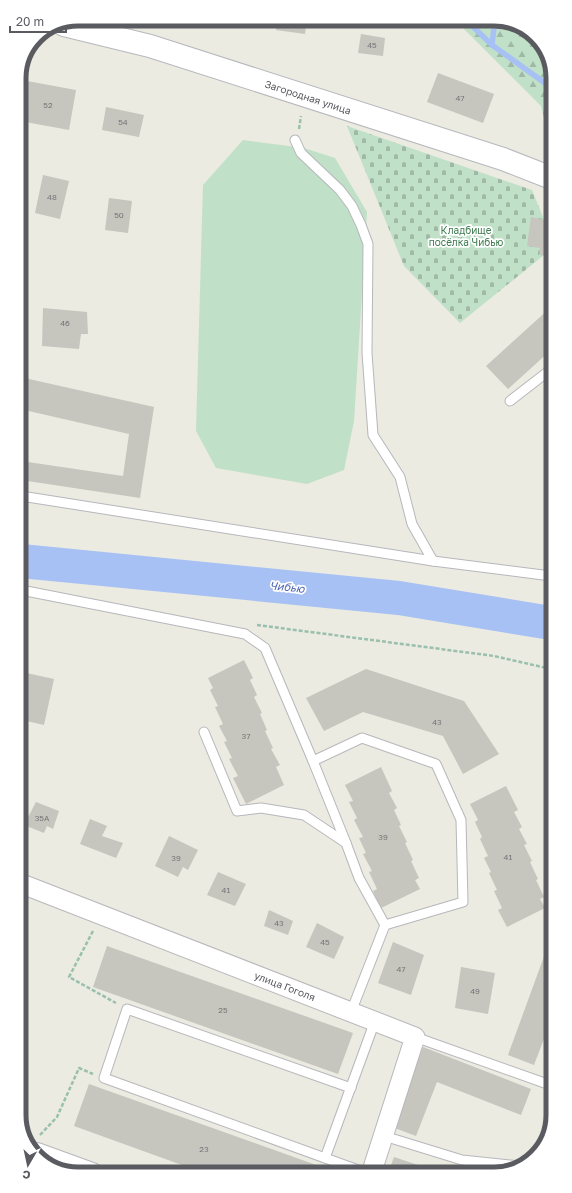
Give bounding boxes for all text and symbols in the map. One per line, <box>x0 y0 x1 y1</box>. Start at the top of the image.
scale bar <box>10 8 66 34</box>
text: 20 m <box>16 14 44 29</box>
house number: 45 <box>367 40 377 50</box>
street label: Загородная улица <box>263 77 353 117</box>
house number: 47 <box>455 93 465 103</box>
house number: 52 <box>43 100 53 110</box>
house number: 54 <box>118 117 128 127</box>
house number: 48 <box>47 192 57 202</box>
house number: 50 <box>114 210 124 220</box>
park label: Кладбище посёлка Чибью <box>429 224 504 248</box>
house number: 46 <box>60 318 70 328</box>
water label: Чибью <box>269 578 307 595</box>
house number: 43 <box>432 717 442 727</box>
house number: 37 <box>242 731 250 741</box>
house number: 35А <box>35 813 50 823</box>
house number: 39 <box>378 832 388 842</box>
house number: 41 <box>504 852 512 862</box>
house number: 39 <box>171 853 181 863</box>
house number: 41 <box>222 885 230 895</box>
house number: 43 <box>274 918 284 928</box>
house number: 45 <box>320 937 330 947</box>
house number: 47 <box>396 964 406 974</box>
street label: улица Гоголя <box>253 969 317 1003</box>
house number: 49 <box>470 986 480 996</box>
house number: 25 <box>218 1005 228 1015</box>
house number: 23 <box>199 1144 209 1154</box>
north arrow <box>8 1145 48 1185</box>
text: С <box>21 1168 31 1182</box>

